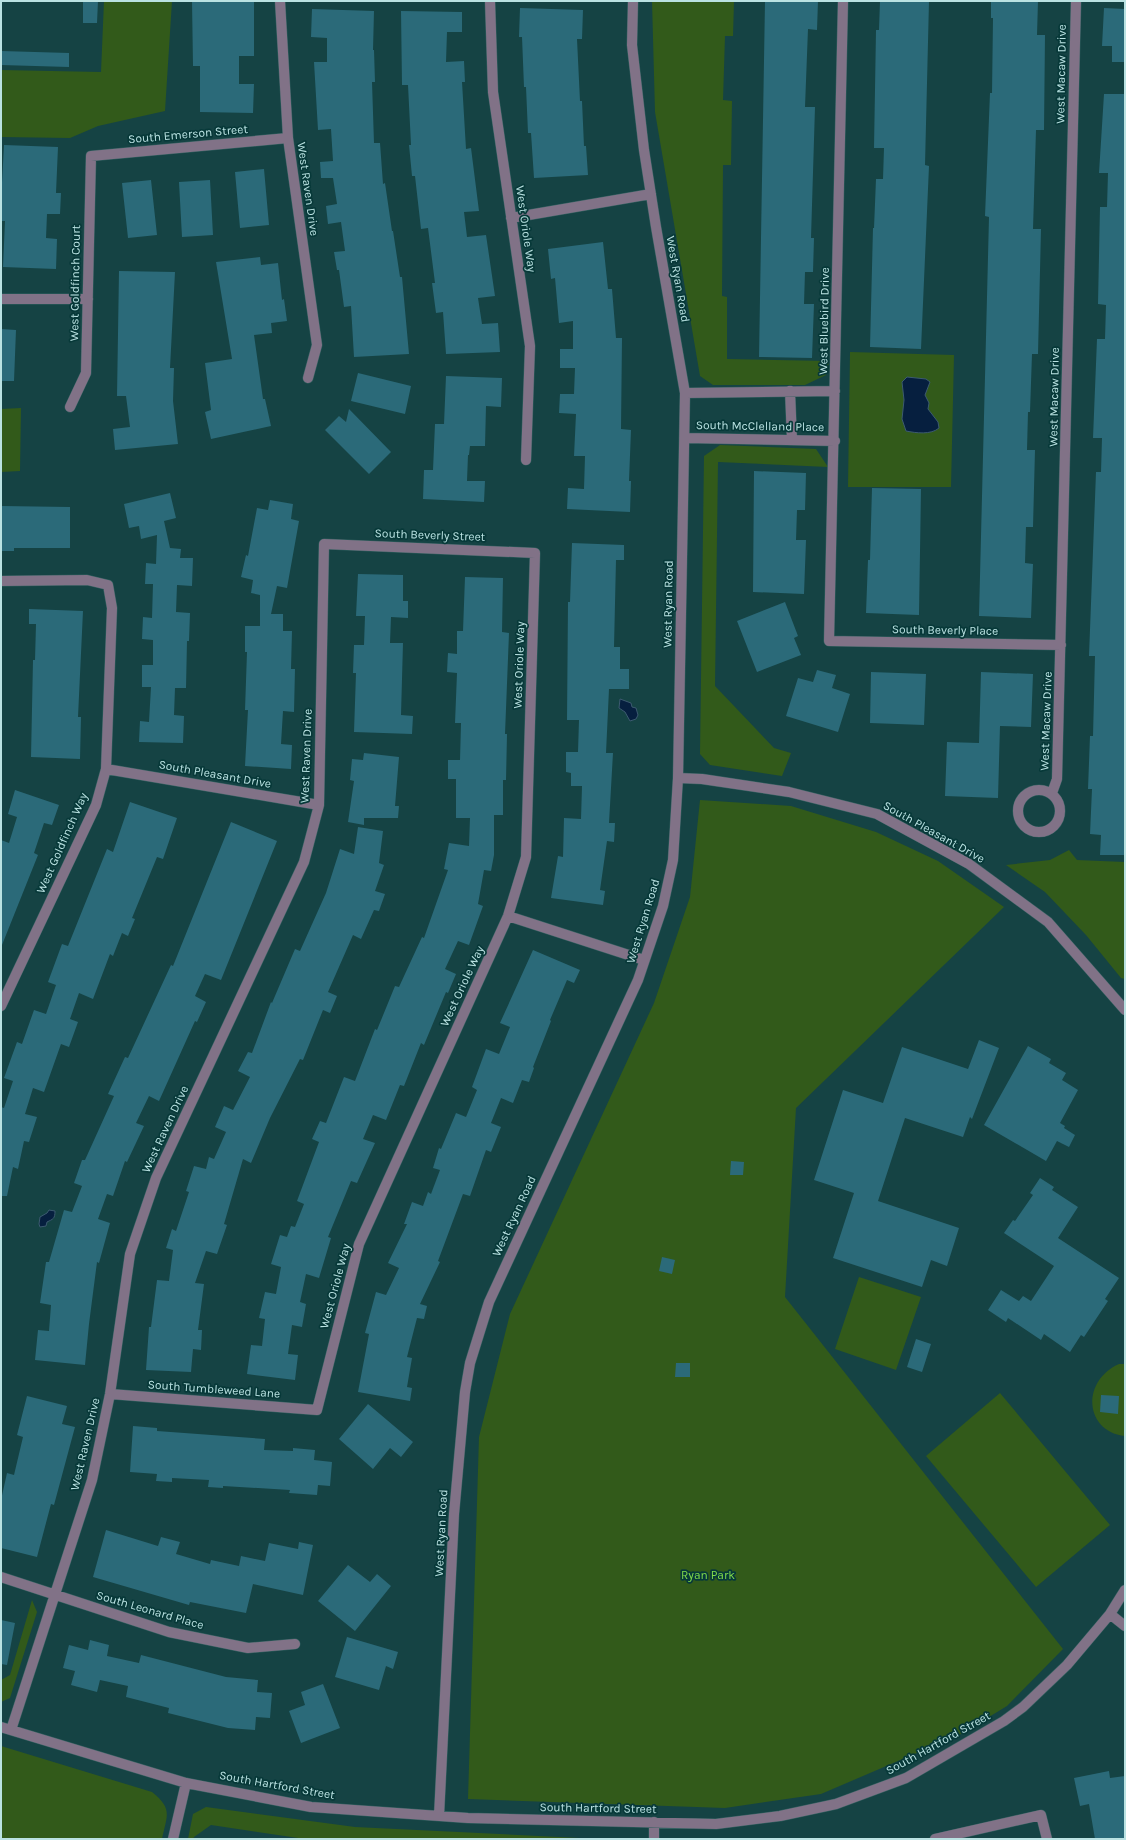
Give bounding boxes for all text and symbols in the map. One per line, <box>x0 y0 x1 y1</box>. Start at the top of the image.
street label: West Macaw Drive <box>1053 24 1069 124</box>
street label: South Emerson Street <box>128 122 249 146</box>
street label: West Raven Drive <box>294 141 322 237</box>
street label: West Oriole Way <box>513 185 539 274</box>
street label: West Goldfinch Court <box>67 224 83 341</box>
street label: West Ryan Road <box>664 235 692 323</box>
street label: West Bluebird Drive <box>816 267 832 375</box>
street label: West Macaw Drive <box>1046 347 1062 447</box>
street label: South McClelland Place <box>696 418 824 434</box>
street label: South Beverly Street <box>375 526 486 544</box>
street label: West Ryan Road <box>660 560 676 648</box>
street label: West Oriole Way <box>510 621 528 709</box>
street label: South Beverly Place <box>892 622 998 638</box>
street label: West Macaw Drive <box>1037 671 1055 771</box>
street label: West Raven Drive <box>297 709 315 803</box>
street label: South Pleasant Drive <box>158 757 272 791</box>
street label: West Goldfinch Way <box>34 790 91 895</box>
street label: South Pleasant Drive <box>881 798 987 866</box>
street label: West Ryan Road <box>624 877 662 965</box>
street label: West Oriole Way <box>437 943 487 1029</box>
street label: West Raven Drive <box>139 1083 191 1175</box>
street label: West Ryan Road <box>489 1173 539 1259</box>
street label: West Oriole Way <box>317 1242 353 1330</box>
street label: South Tumbleweed Lane <box>147 1377 281 1401</box>
street label: West Raven Drive <box>68 1396 102 1492</box>
street label: West Ryan Road <box>432 1489 450 1577</box>
park label: Ryan Park <box>681 1568 735 1582</box>
street label: South Leonard Place <box>95 1588 205 1632</box>
street label: South Hartford Street <box>883 1708 993 1778</box>
street label: South Hartford Street <box>218 1768 336 1802</box>
street label: South Hartford Street <box>539 1800 657 1816</box>

